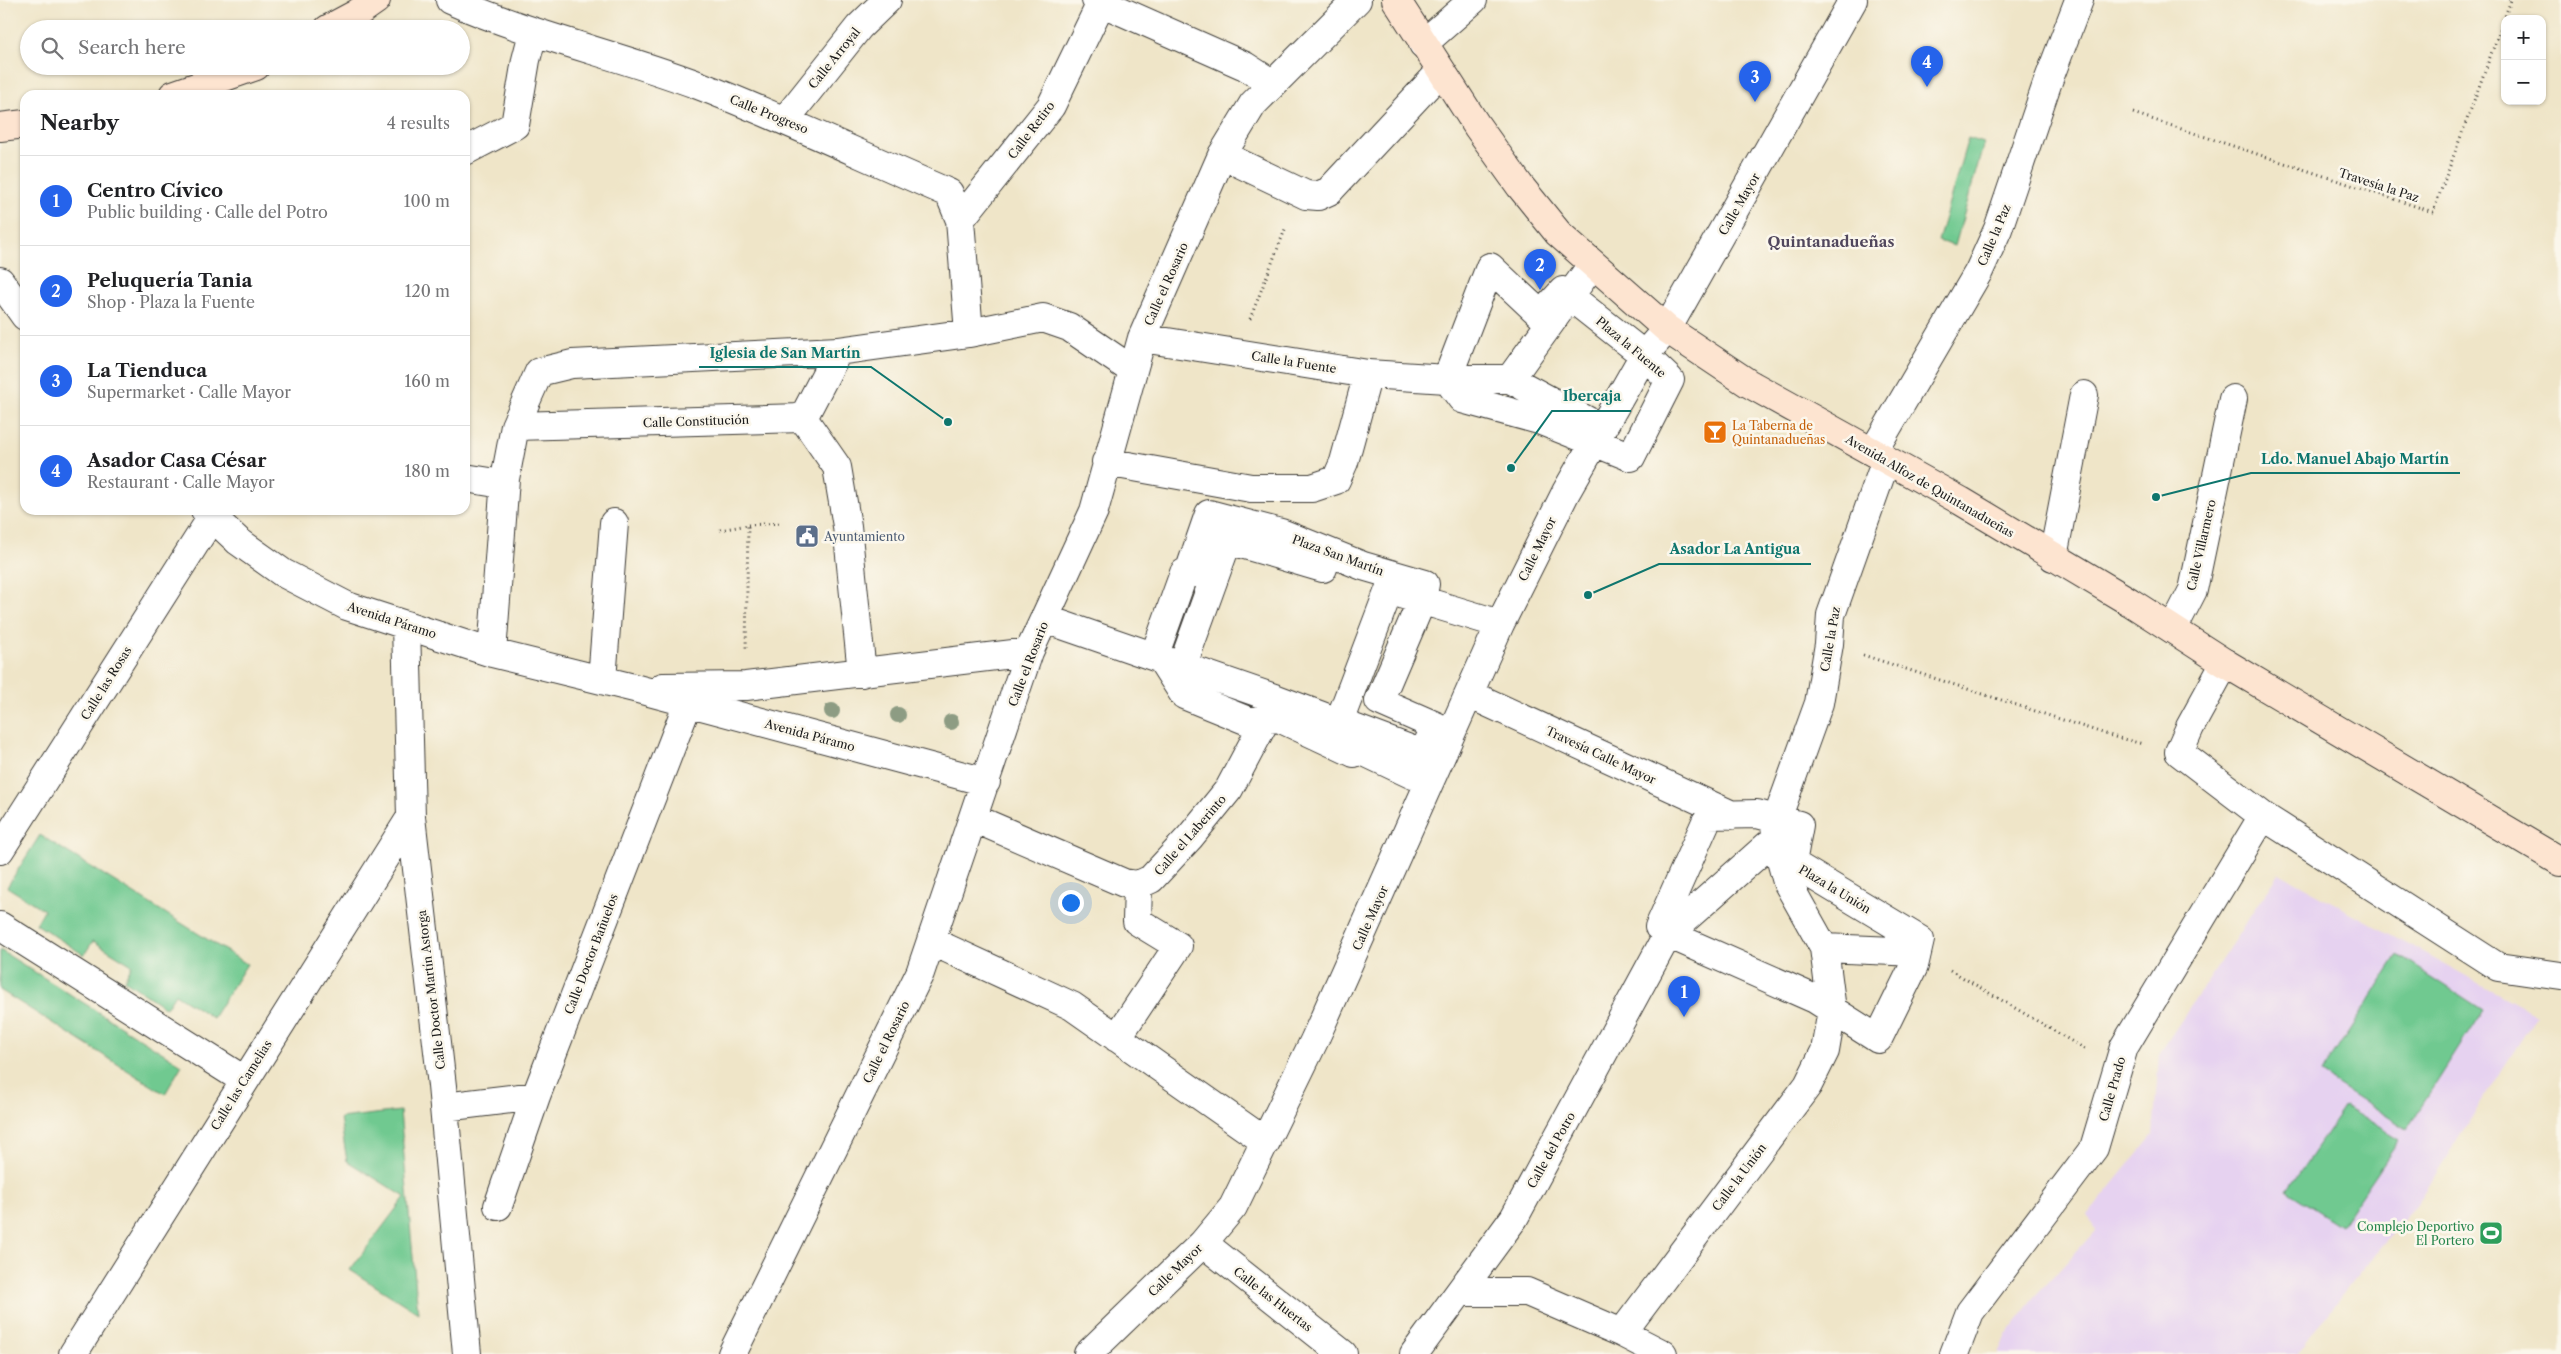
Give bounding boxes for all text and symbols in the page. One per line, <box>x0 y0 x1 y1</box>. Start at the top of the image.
map controls <box>2501 15 2546 105</box>
button: + <box>2501 15 2546 60</box>
search box <box>20 20 470 75</box>
street label: Calle Arroyal <box>805 24 863 92</box>
icon: search <box>38 34 66 62</box>
text: Search here <box>78 36 186 59</box>
pin: 4 <box>1911 46 1943 87</box>
button: − <box>2501 60 2546 105</box>
pin: 3 <box>1739 61 1771 102</box>
street label: Calle Progreso <box>728 91 810 137</box>
street label: Calle Retiro <box>1004 98 1058 162</box>
text: Nearby <box>40 110 119 135</box>
text: 4 results <box>387 113 450 133</box>
street label: Travesía la Paz <box>2337 165 2421 205</box>
street label: Calle Mayor <box>1715 170 1763 238</box>
text: Centro Cívico <box>87 179 223 202</box>
text: 1 <box>52 191 60 211</box>
text: 100 m <box>404 191 450 211</box>
text: Public building · Calle del Potro <box>87 202 328 222</box>
street label: Calle la Paz <box>1974 202 2014 268</box>
district label: Quintanadueñas <box>1768 232 1894 251</box>
street label: Calle el Rosario <box>1141 240 1191 328</box>
pin: 2 <box>1524 249 1556 290</box>
text: Peluquería Tania <box>87 269 253 292</box>
text: 2 <box>51 281 61 301</box>
text: 120 m <box>405 281 450 301</box>
text: Shop · Plaza la Fuente <box>87 292 255 312</box>
street label: Plaza la Fuente <box>1593 313 1669 381</box>
callout: Iglesia de San Martín <box>699 338 871 367</box>
text: Iglesia de San Martín <box>709 344 861 362</box>
street label: Calle la Fuente <box>1250 348 1338 376</box>
text: La Tienduca <box>87 359 207 382</box>
text: 3 <box>51 371 61 391</box>
text: 160 m <box>405 371 450 391</box>
text: Supermarket · Calle Mayor <box>87 382 291 402</box>
callout: Ibercaja <box>1552 382 1631 411</box>
text: Ibercaja <box>1563 387 1622 405</box>
street label: Calle Constitución <box>643 412 750 430</box>
place label: La Taberna de Quintanadueñas <box>1732 418 1825 447</box>
bar icon: La Taberna de Quintanadueñas <box>1702 419 1728 445</box>
street label: Avenida Alfoz de Quintanadueñas <box>1842 431 2017 541</box>
callout: Ldo. Manuel Abajo Martín <box>2251 444 2460 473</box>
text: Asador Casa César <box>87 449 266 472</box>
text: Ldo. Manuel Abajo Martín <box>2261 450 2449 468</box>
text: 4 <box>51 461 61 481</box>
text: 180 m <box>404 461 450 481</box>
text: Restaurant · Calle Mayor <box>87 472 275 492</box>
street label: Calle Villarmero <box>2183 498 2219 592</box>
street label: Calle Mayor <box>1515 515 1559 583</box>
public building icon: Ayuntamiento <box>794 523 820 549</box>
place label: Ayuntamiento <box>823 529 905 544</box>
street label: Plaza San Martín <box>1290 531 1386 579</box>
callout: Asador La Antigua <box>1659 535 1811 564</box>
text: Asador La Antigua <box>1669 540 1801 558</box>
street label: Avenida Páramo <box>345 598 438 641</box>
street label: Calle la Paz <box>1817 605 1843 673</box>
street label: Calle el Rosario <box>1005 619 1051 709</box>
street label: Calle las Rosas <box>77 644 135 722</box>
street label: Avenida Páramo <box>762 715 857 754</box>
street label: Travesía Calle Mayor <box>1544 723 1658 787</box>
street label: Calle el Laberinto <box>1151 792 1229 878</box>
street label: Plaza la Unión <box>1796 862 1874 917</box>
street label: Calle Mayor <box>1349 883 1391 953</box>
your location <box>1058 890 1084 916</box>
street label: Calle Doctor Bañuelos <box>561 892 621 1016</box>
street label: Calle Doctor Martín Astorga <box>414 909 448 1071</box>
pin: 1 <box>1668 976 1700 1017</box>
street label: Calle el Rosario <box>860 998 912 1086</box>
street label: Calle las Camelias <box>207 1037 275 1133</box>
street label: Calle Prado <box>2096 1055 2128 1123</box>
street label: Calle del Potro <box>1524 1109 1578 1191</box>
street label: Calle la Unión <box>1709 1140 1770 1214</box>
place label: Complejo Deportivo El Portero <box>2357 1219 2474 1248</box>
sports icon: Complejo Deportivo El Portero <box>2478 1220 2504 1246</box>
street label: Calle Mayor <box>1145 1240 1205 1300</box>
street label: Calle las Huertas <box>1231 1264 1315 1334</box>

